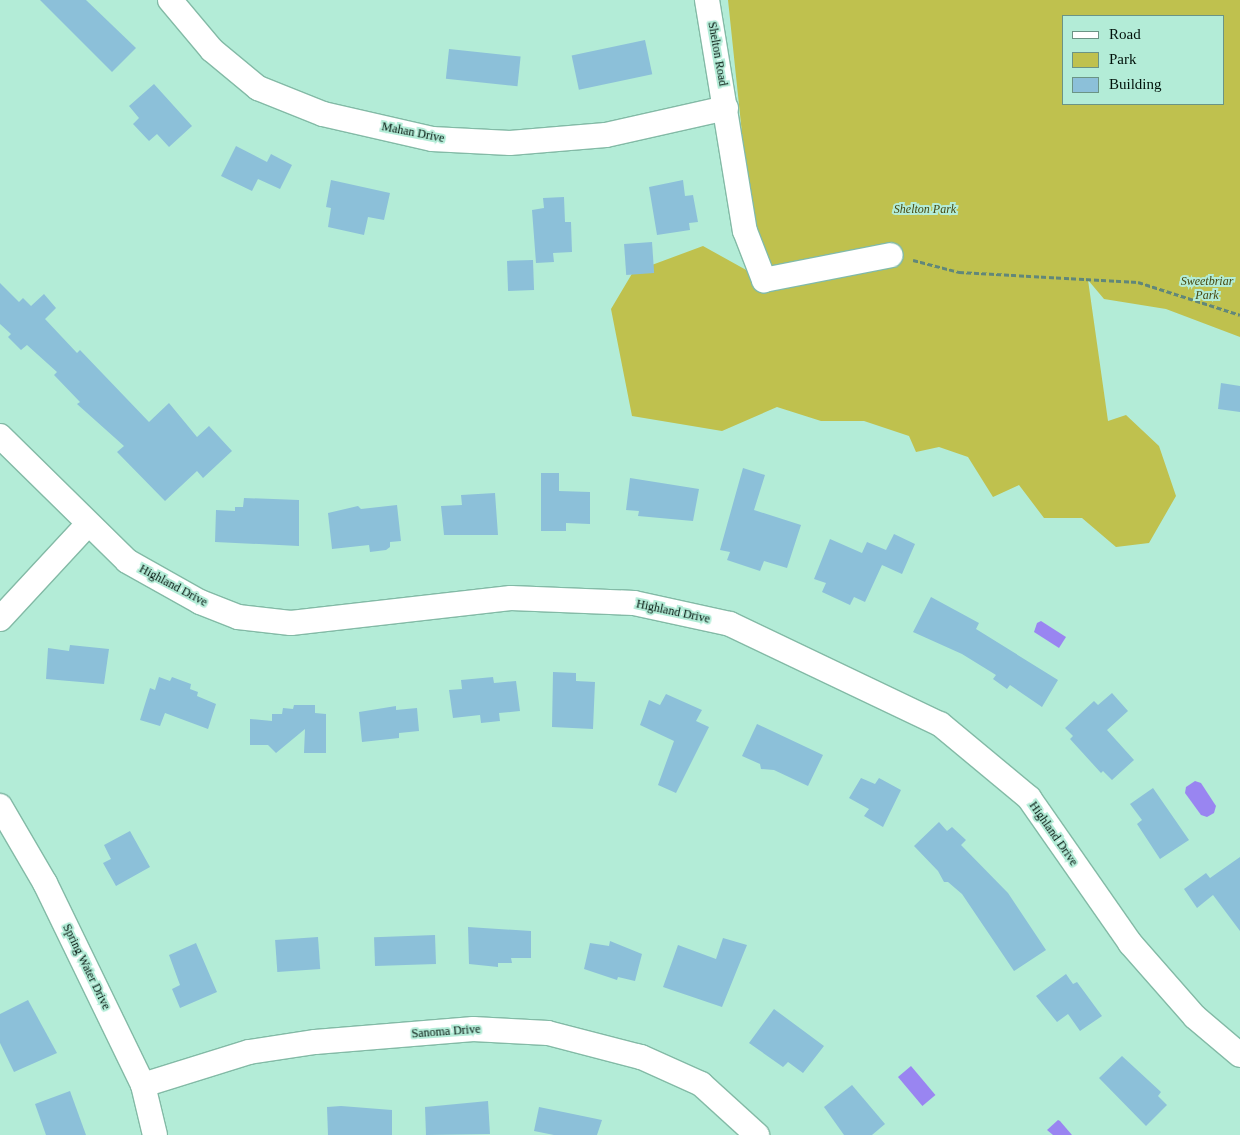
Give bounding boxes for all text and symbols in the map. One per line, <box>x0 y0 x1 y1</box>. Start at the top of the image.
legend <box>1062 15 1225 105</box>
street label: Shelton Road <box>704 21 730 87</box>
text: Road <box>1109 26 1141 42</box>
text: Park <box>1109 51 1137 67</box>
text: Building <box>1109 76 1162 92</box>
street label: Mahan Drive <box>380 120 446 146</box>
park label: Shelton Park <box>894 203 956 217</box>
park label: Sweetbriar Park <box>1181 275 1233 303</box>
street label: Highland Drive <box>137 562 209 610</box>
street label: Highland Drive <box>635 597 711 627</box>
street label: Highland Drive <box>1026 799 1080 869</box>
street label: Spring Water Drive <box>59 922 113 1012</box>
street label: Sanoma Drive <box>411 1022 481 1042</box>

